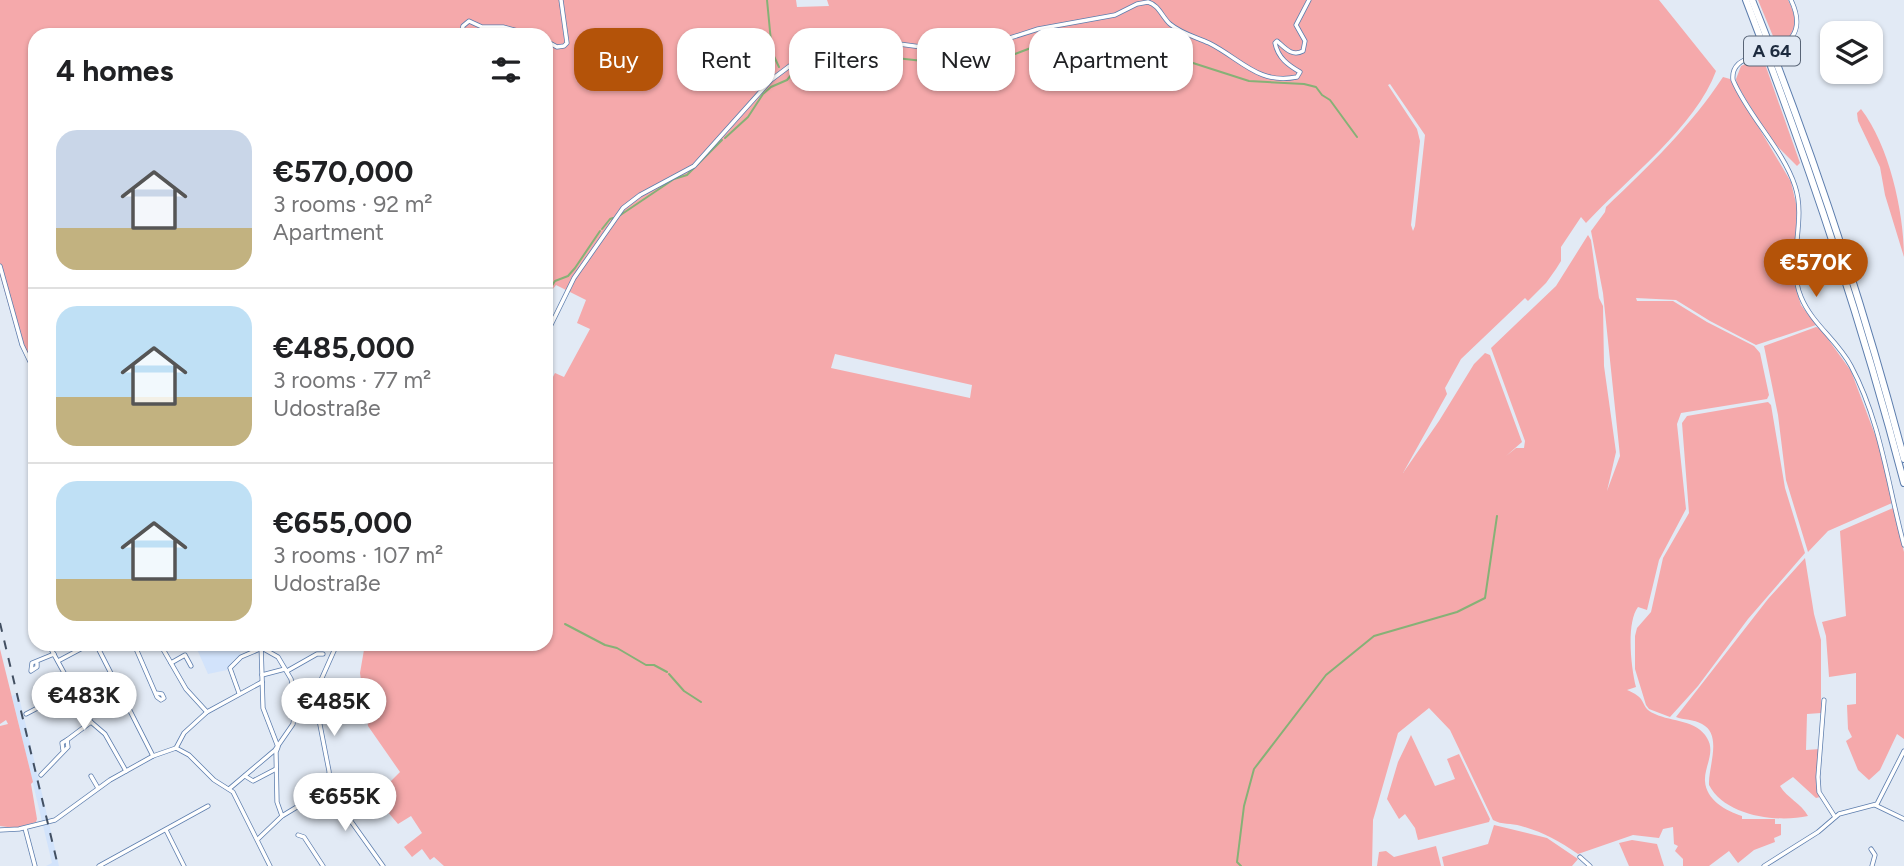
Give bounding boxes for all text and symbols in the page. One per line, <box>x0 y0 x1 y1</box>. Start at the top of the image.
map controls <box>1820 21 1883 84</box>
button: layers <box>1820 21 1883 84</box>
chip: Buy <box>574 28 663 91</box>
chip: Rent <box>677 28 775 91</box>
chip: Filters <box>789 28 903 91</box>
chip: New <box>917 28 1015 91</box>
chip: Apartment <box>1029 28 1193 91</box>
road number: A 64 <box>1744 36 1800 66</box>
icon: filters <box>487 51 525 89</box>
text: 4 homes <box>56 52 173 89</box>
text: €570,000 <box>273 153 413 190</box>
icon: home <box>112 158 196 242</box>
text: 3 rooms · 92 m² <box>273 190 433 218</box>
text: Apartment <box>273 218 384 246</box>
pin: €570K <box>1767 240 1865 299</box>
text: €570K <box>1780 248 1852 276</box>
text: €485,000 <box>273 329 415 366</box>
icon: home <box>112 334 196 418</box>
text: 3 rooms · 77 m² <box>273 366 431 394</box>
text: Udostraße <box>273 394 381 422</box>
text: €655,000 <box>273 504 412 541</box>
icon: home <box>112 509 196 593</box>
text: 3 rooms · 107 m² <box>273 541 443 569</box>
text: Udostraße <box>273 569 381 597</box>
pin: €483K <box>35 672 133 732</box>
pin: €485K <box>285 678 383 738</box>
text: €483K <box>48 681 120 709</box>
text: €485K <box>297 687 371 715</box>
pin: €655K <box>296 774 394 833</box>
text: €655K <box>309 782 381 810</box>

